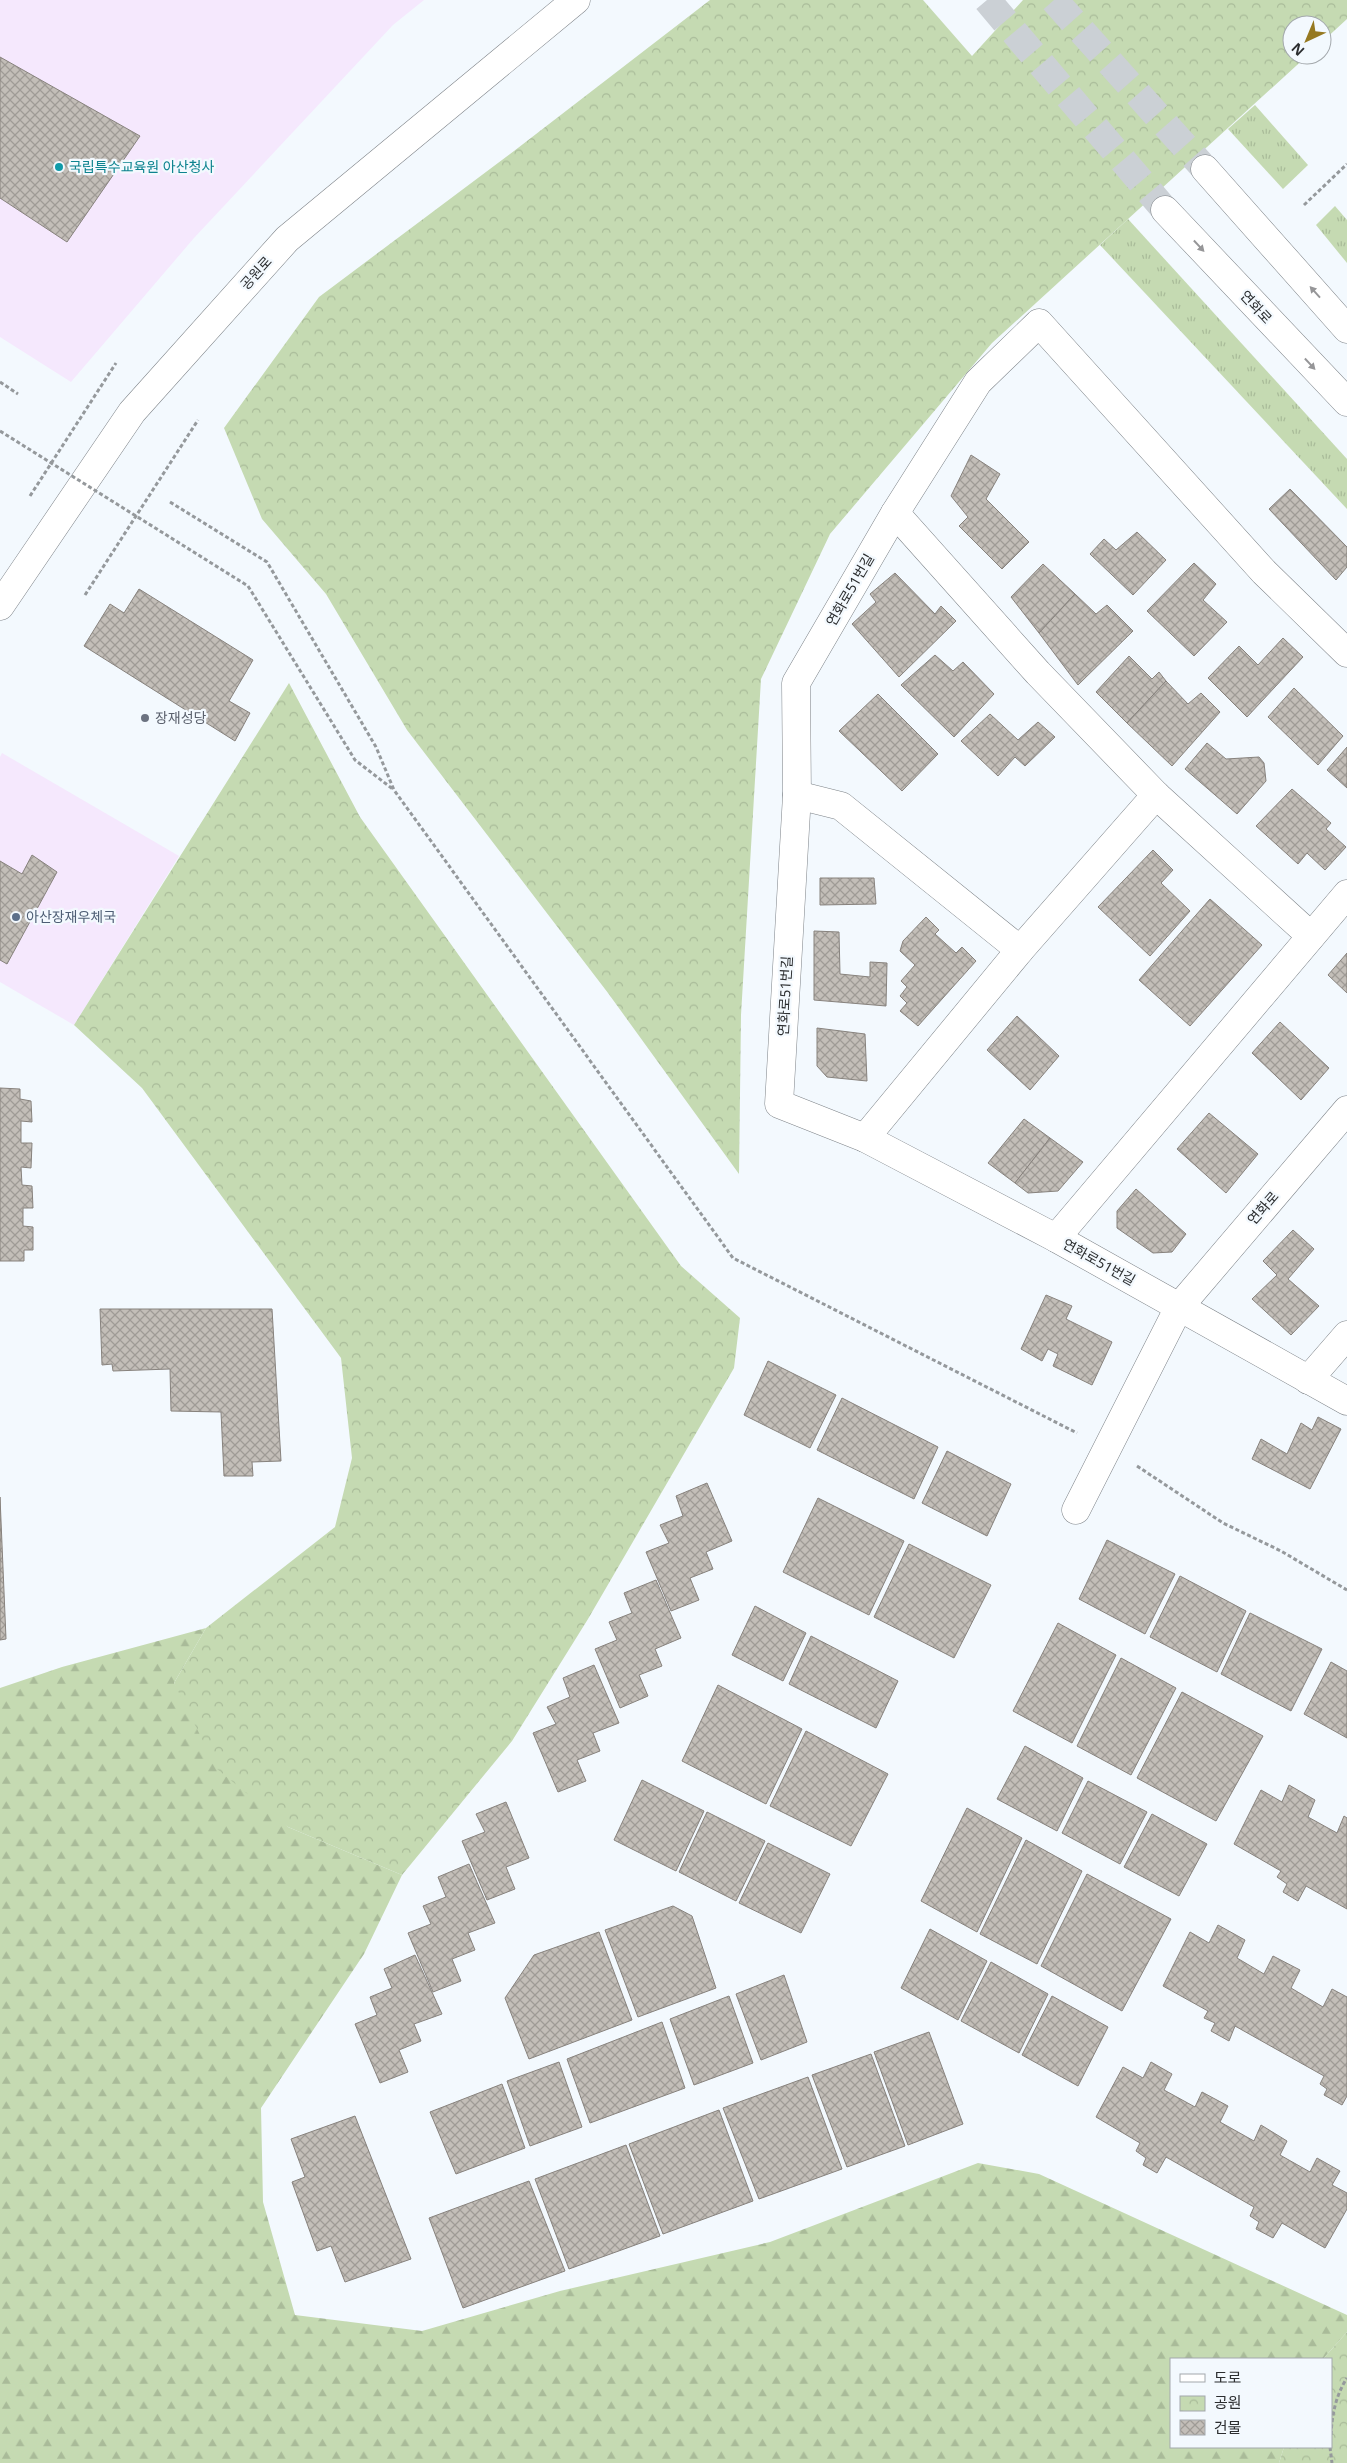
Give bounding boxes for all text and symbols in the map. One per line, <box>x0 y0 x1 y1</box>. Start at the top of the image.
north arrow <box>1282 15 1332 65</box>
text: N <box>1287 39 1308 61</box>
place label: 국립특수교육원 아산청사 <box>69 157 214 176</box>
marker: 국립특수교육원 아산청사 <box>53 161 65 173</box>
one-way arrow <box>1193 239 1205 251</box>
street label: 공원로 <box>236 252 276 293</box>
street label: 연화로 <box>1236 286 1277 327</box>
one-way arrow <box>1309 286 1320 299</box>
one-way arrow <box>1304 358 1315 371</box>
street label: 연화로51번길 <box>821 550 878 629</box>
place label: 장재성당 <box>155 708 207 727</box>
marker: 장재성당 <box>139 712 151 724</box>
place label: 아산장재우체국 <box>26 907 116 926</box>
marker: 아산장재우체국 <box>10 911 22 923</box>
street label: 연화로51번길 <box>773 955 796 1037</box>
street label: 연화로 <box>1243 1187 1283 1228</box>
street label: 연화로51번길 <box>1059 1234 1139 1289</box>
legend <box>1170 2358 1332 2448</box>
text: 도로 <box>1214 2367 1242 2387</box>
text: 공원 <box>1214 2392 1242 2412</box>
text: 건물 <box>1214 2417 1242 2437</box>

